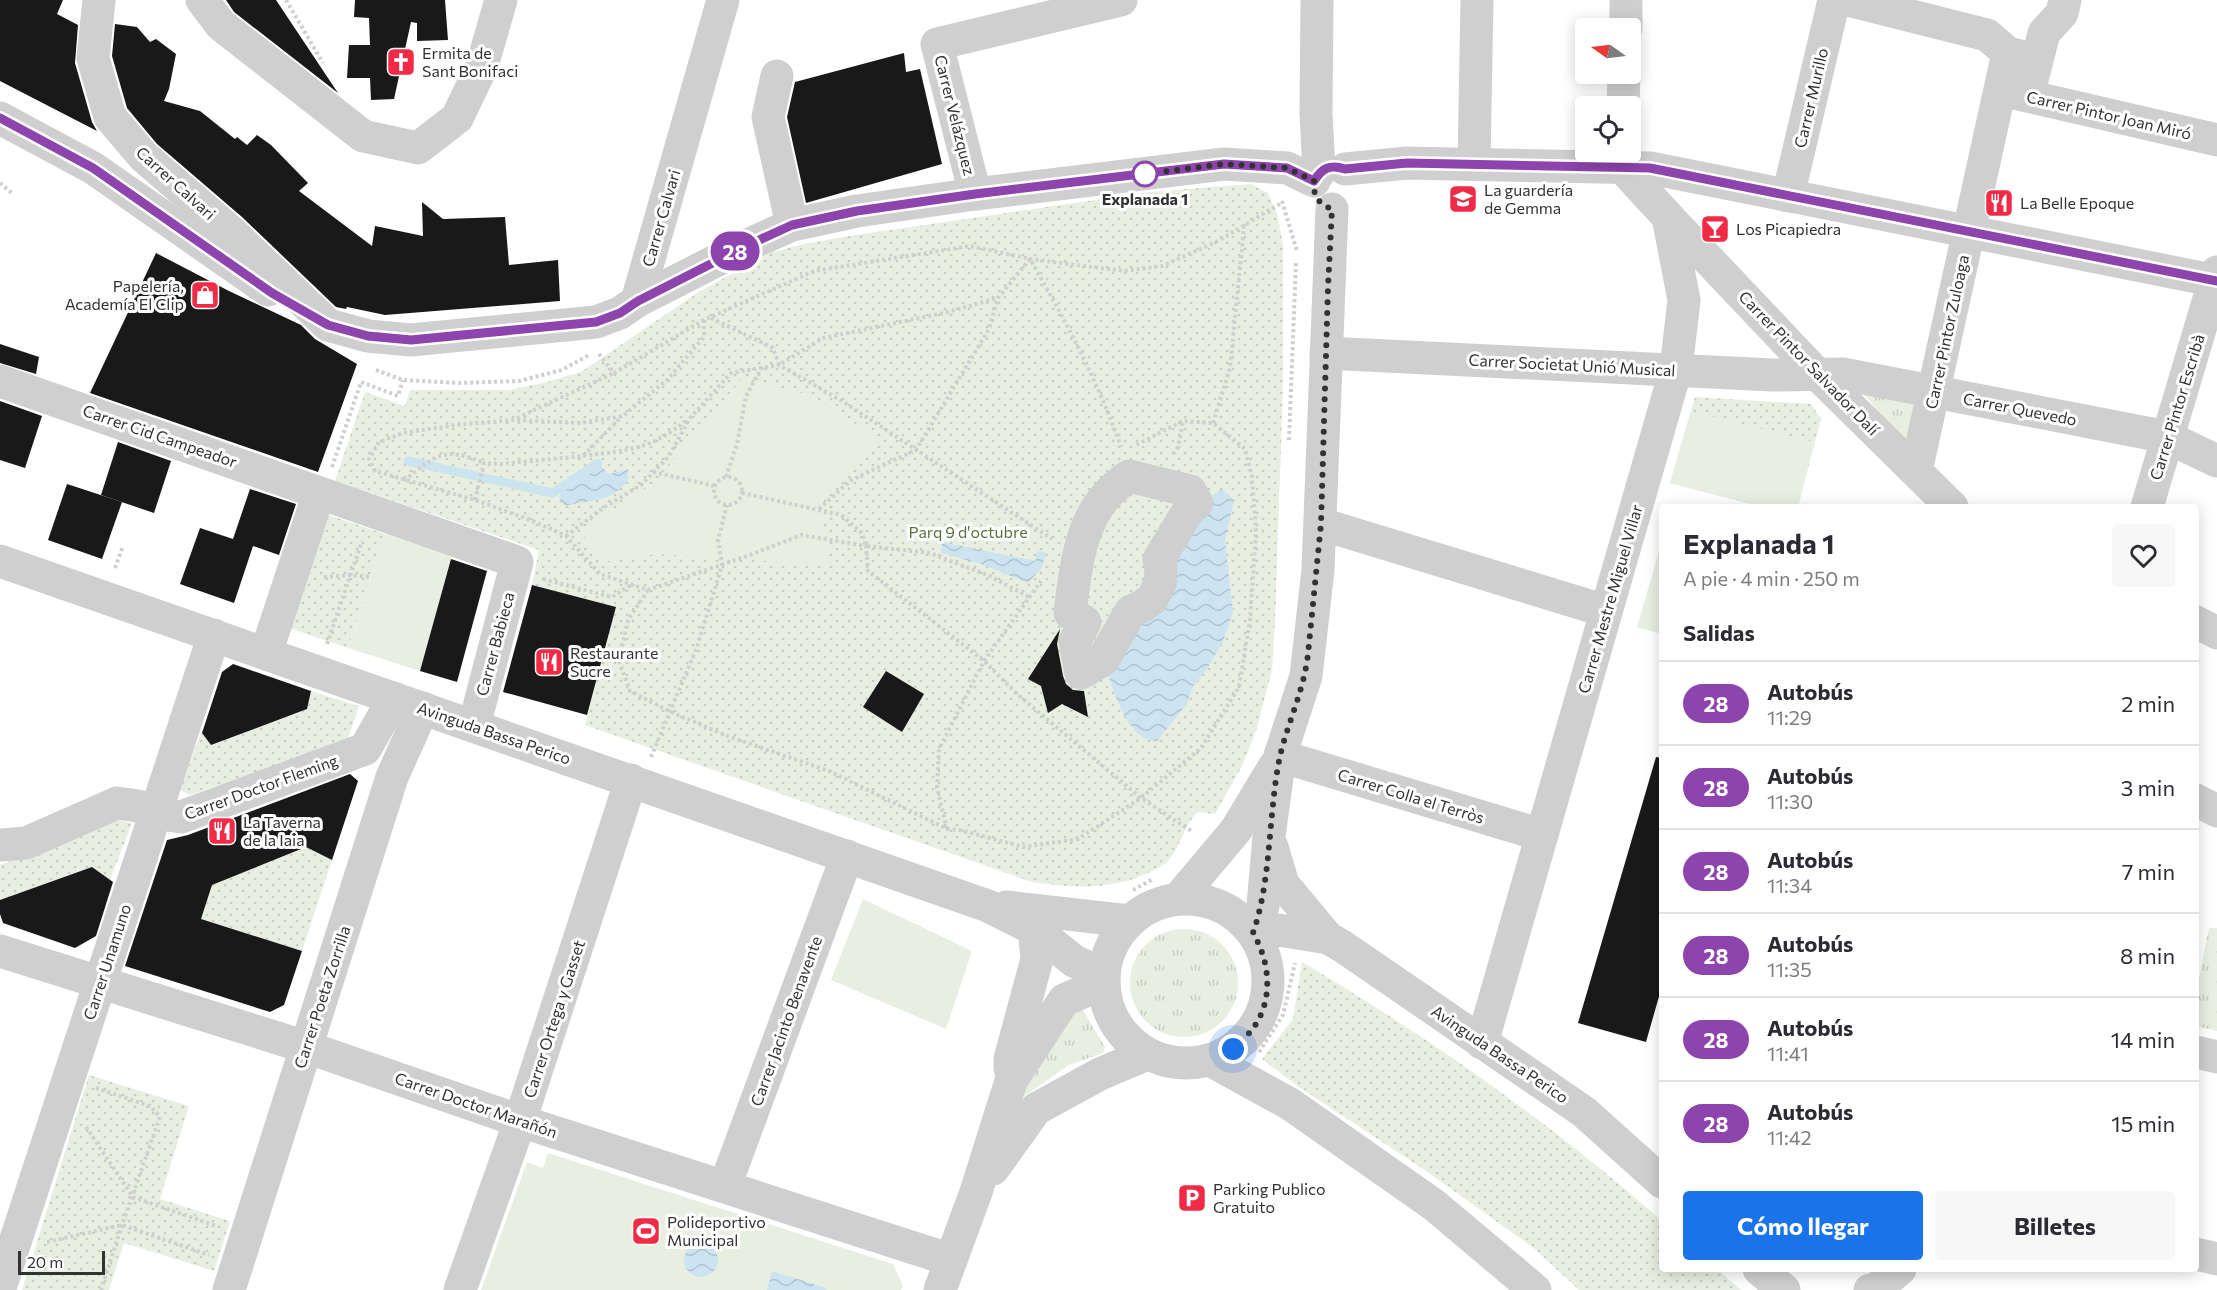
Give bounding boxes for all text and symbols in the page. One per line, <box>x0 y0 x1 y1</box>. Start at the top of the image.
north arrow <box>1575 18 1641 84</box>
map controls <box>1575 18 1641 162</box>
place label: Ermita de Sant Bonifaci <box>422 43 518 80</box>
church icon: Ermita de Sant Bonifaci <box>385 46 417 78</box>
street label: Carrer Murillo <box>1790 46 1831 150</box>
street label: Carrer Velázquez <box>931 53 980 177</box>
street label: Carrer Pintor Joan Miró <box>2025 86 2193 143</box>
button: locate <box>1575 96 1641 162</box>
street label: Carrer Calvari <box>133 142 220 223</box>
marker: Explanada 1 <box>1132 161 1158 187</box>
street label: Carrer Calvari <box>638 167 683 269</box>
place label: La guardería de Gemma <box>1484 180 1573 217</box>
school or university icon: La guardería de Gemma <box>1447 183 1479 215</box>
restaurant icon: La Belle Epoque <box>1983 187 2015 219</box>
place label: Explanada 1 <box>1102 189 1188 208</box>
place label: La Belle Epoque <box>2020 193 2134 212</box>
bar icon: Los Picapiedra <box>1699 213 1731 245</box>
place label: Los Picapiedra <box>1736 219 1841 238</box>
line badge: 28 <box>708 232 762 270</box>
text: 28 <box>723 239 747 264</box>
street label: Carrer Pintor Zuloaga <box>1921 253 1972 411</box>
place label: Papelería, Academía El Clip <box>65 276 184 313</box>
shop icon: Papelería, Academía El Clip <box>189 279 221 311</box>
street label: Carrer Pintor Salvador Dalí <box>1735 287 1884 439</box>
street label: Carrer Pintor Escribà <box>2145 332 2208 482</box>
street label: Carrer Societat Unió Musical <box>1468 350 1676 379</box>
street label: Carrer Quevedo <box>1962 388 2078 429</box>
street label: Carrer Cid Campeador <box>81 400 240 471</box>
street label: Carrer Mestre Miguel Villar <box>1573 502 1646 695</box>
park label: Parq 9 d'octubre <box>908 522 1028 541</box>
button: heart <box>2112 524 2175 587</box>
text: Explanada 1 <box>1683 526 1835 560</box>
text: A pie · 4 min · 250 m <box>1683 566 1860 590</box>
street label: Carrer Babieca <box>472 590 518 698</box>
text: Salidas <box>1683 619 1755 646</box>
place label: Restaurante Sucre <box>570 643 658 680</box>
restaurant icon: Restaurante Sucre <box>533 646 565 678</box>
text: Autobús <box>1767 678 1853 705</box>
text: 2 min <box>2121 690 2175 717</box>
text: 28 <box>1704 691 1728 716</box>
street label: Avinguda Bassa Perico <box>415 697 573 768</box>
text: 11:29 <box>1767 705 1812 729</box>
street label: Carrer Doctor Fleming <box>181 750 341 823</box>
text: Autobús <box>1767 762 1853 789</box>
street label: Carrer Colla el Terròs <box>1336 764 1487 827</box>
text: 3 min <box>2121 774 2175 801</box>
text: 28 <box>1704 775 1728 800</box>
text: 11:30 <box>1767 789 1813 813</box>
place label: La Taverna de la Iaia <box>243 812 321 849</box>
restaurant icon: La Taverna de la Iaia <box>206 815 238 847</box>
text: Autobús <box>1767 846 1853 873</box>
text: 7 min <box>2122 858 2175 885</box>
text: 28 <box>1704 859 1728 884</box>
text: 11:34 <box>1767 873 1812 897</box>
street label: Carrer Unamuno <box>79 902 134 1022</box>
street label: Carrer Poeta Zorrilla <box>289 923 354 1071</box>
text: Autobús <box>1767 930 1853 957</box>
street label: Carrer Jacinto Benavente <box>746 933 825 1108</box>
street label: Carrer Ortega y Gasset <box>519 937 588 1100</box>
text: 8 min <box>2120 942 2175 969</box>
text: 28 <box>1704 943 1728 968</box>
text: 11:35 <box>1767 957 1812 981</box>
street label: Avinguda Bassa Perico <box>1428 1001 1572 1106</box>
text: Autobús <box>1767 1014 1853 1041</box>
text: 14 min <box>2111 1026 2175 1053</box>
text: 28 <box>1704 1027 1728 1052</box>
your location <box>1218 1034 1248 1064</box>
text: 11:41 <box>1767 1041 1809 1065</box>
street label: Carrer Doctor Marañón <box>392 1068 560 1141</box>
text: Autobús <box>1767 1098 1853 1125</box>
text: 15 min <box>2111 1110 2175 1137</box>
text: 28 <box>1704 1111 1728 1136</box>
text: 11:42 <box>1767 1125 1812 1149</box>
place label: Parking Publico Gratuito <box>1213 1179 1326 1216</box>
parking icon: Parking Publico Gratuito <box>1176 1182 1208 1214</box>
button: Cómo llegar <box>1683 1191 1923 1260</box>
button: Billetes <box>1935 1191 2175 1260</box>
place label: Polideportivo Municipal <box>667 1212 766 1249</box>
sports icon: Polideportivo Municipal <box>630 1215 662 1247</box>
scale bar <box>18 1248 105 1276</box>
text: 20 m <box>27 1252 63 1271</box>

